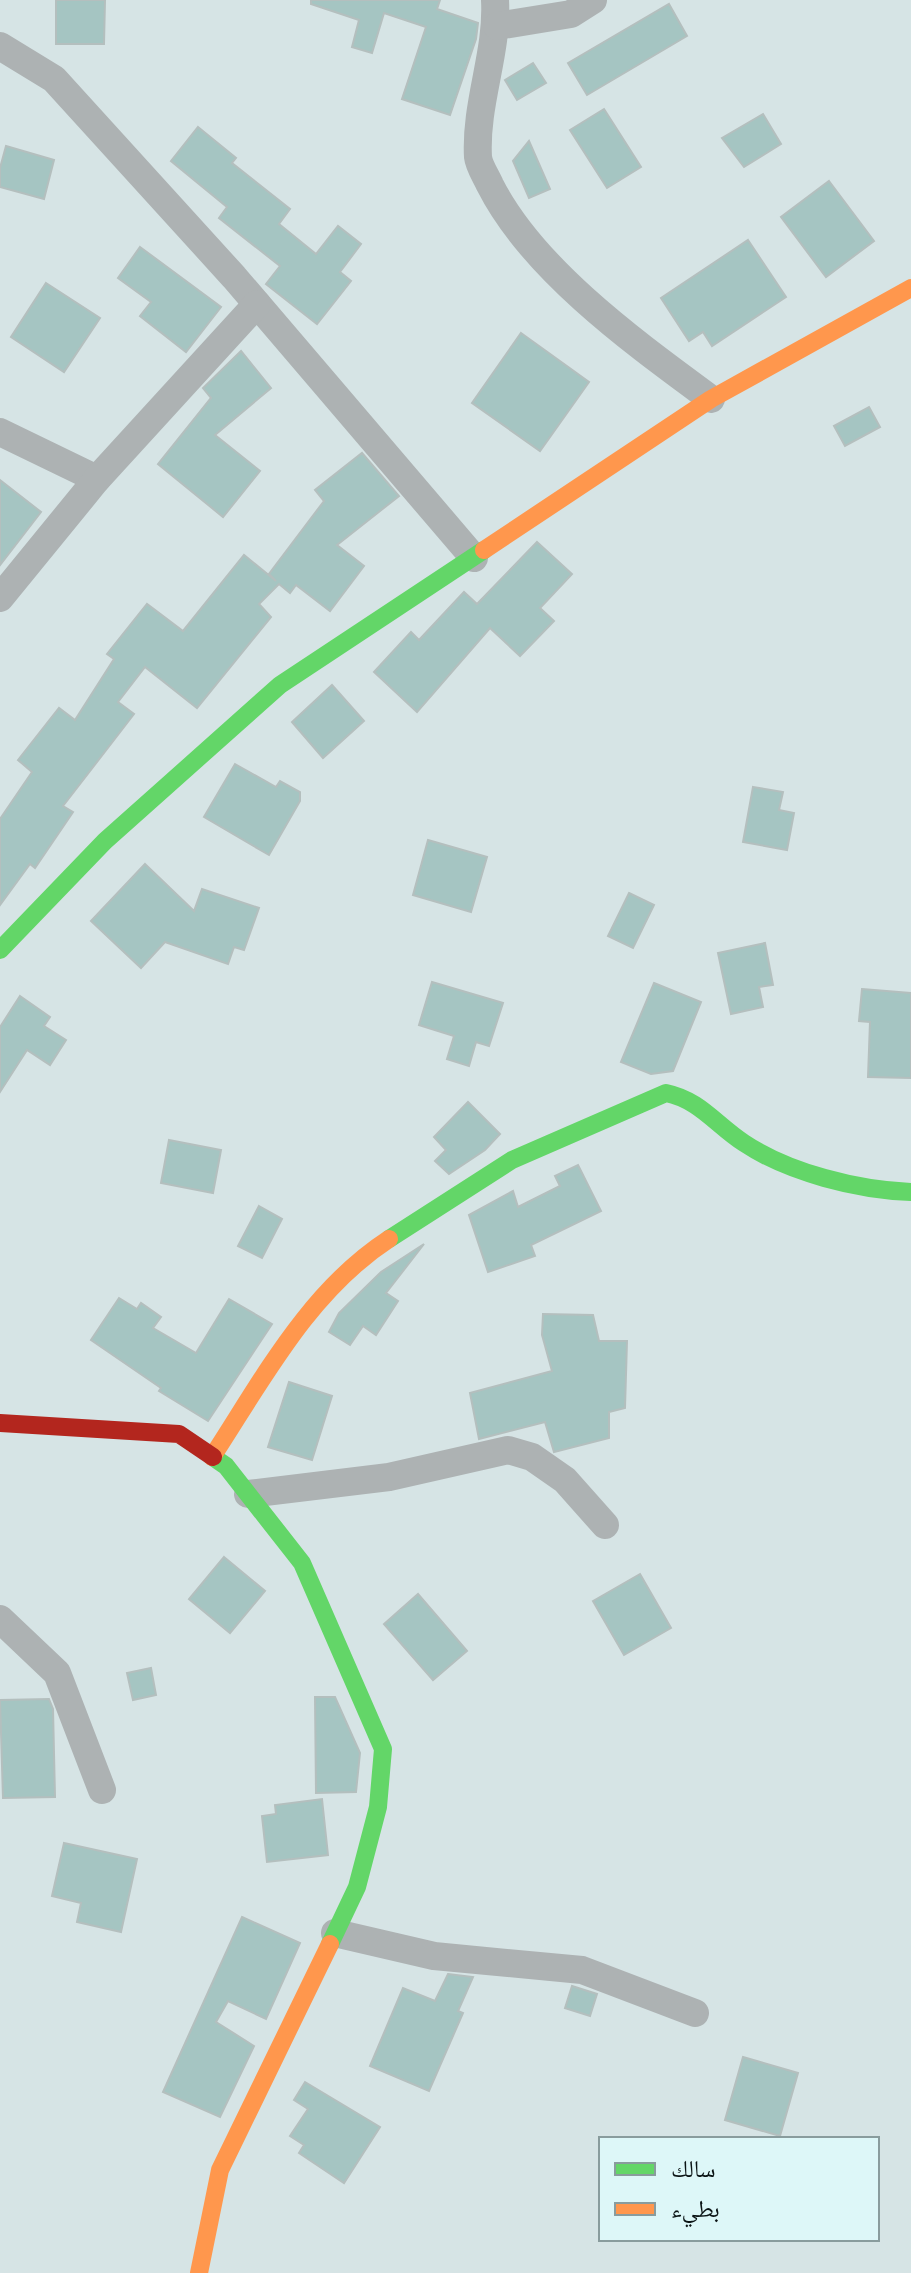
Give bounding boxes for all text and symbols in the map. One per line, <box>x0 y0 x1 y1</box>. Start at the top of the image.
legend <box>599 2137 879 2241</box>
text: سالك <box>671 2152 716 2184</box>
text: بطيء <box>671 2192 720 2228</box>

